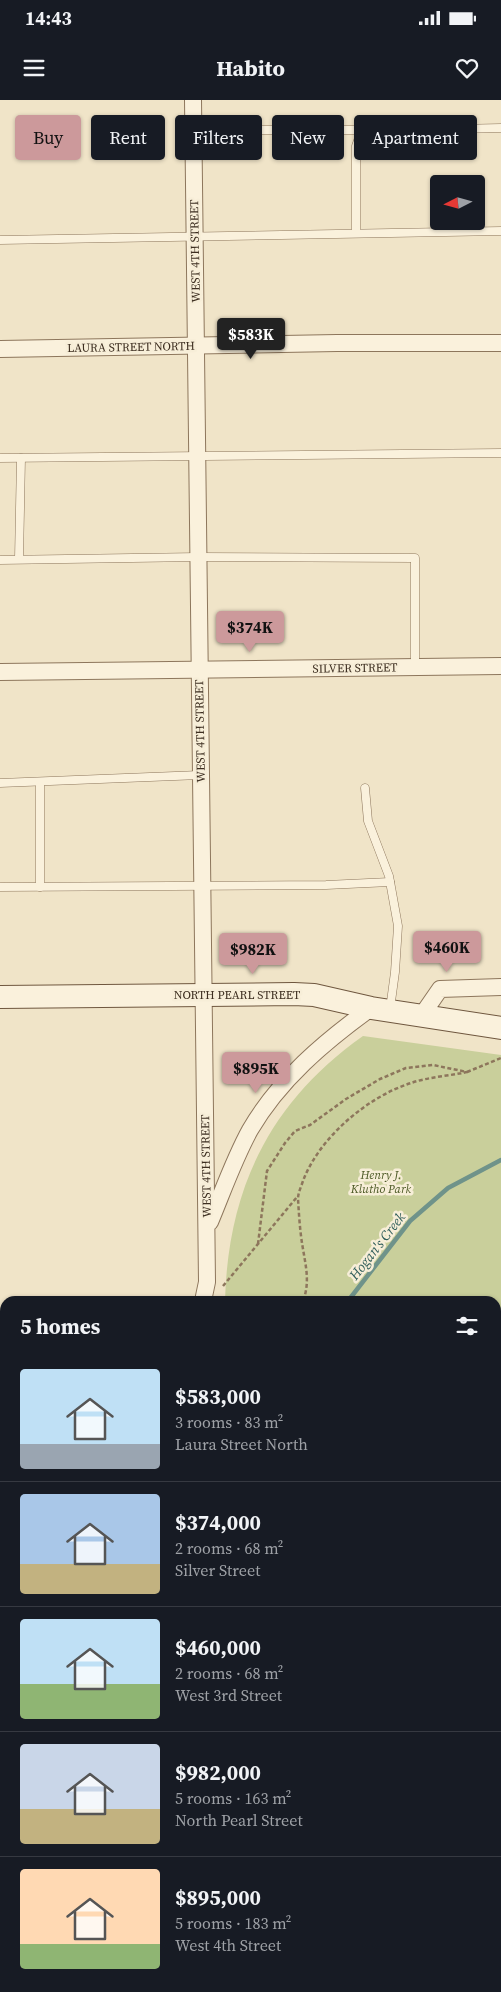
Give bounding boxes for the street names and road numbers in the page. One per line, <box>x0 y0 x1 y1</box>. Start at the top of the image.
street label: WEST 4TH STREET <box>186 199 204 303</box>
street label: LAURA STREET NORTH <box>67 338 195 356</box>
street label: SILVER STREET <box>312 659 398 677</box>
street label: WEST 4TH STREET <box>191 679 209 783</box>
street label: NORTH PEARL STREET <box>174 987 301 1003</box>
street label: WEST 4TH STREET <box>197 1114 215 1218</box>

